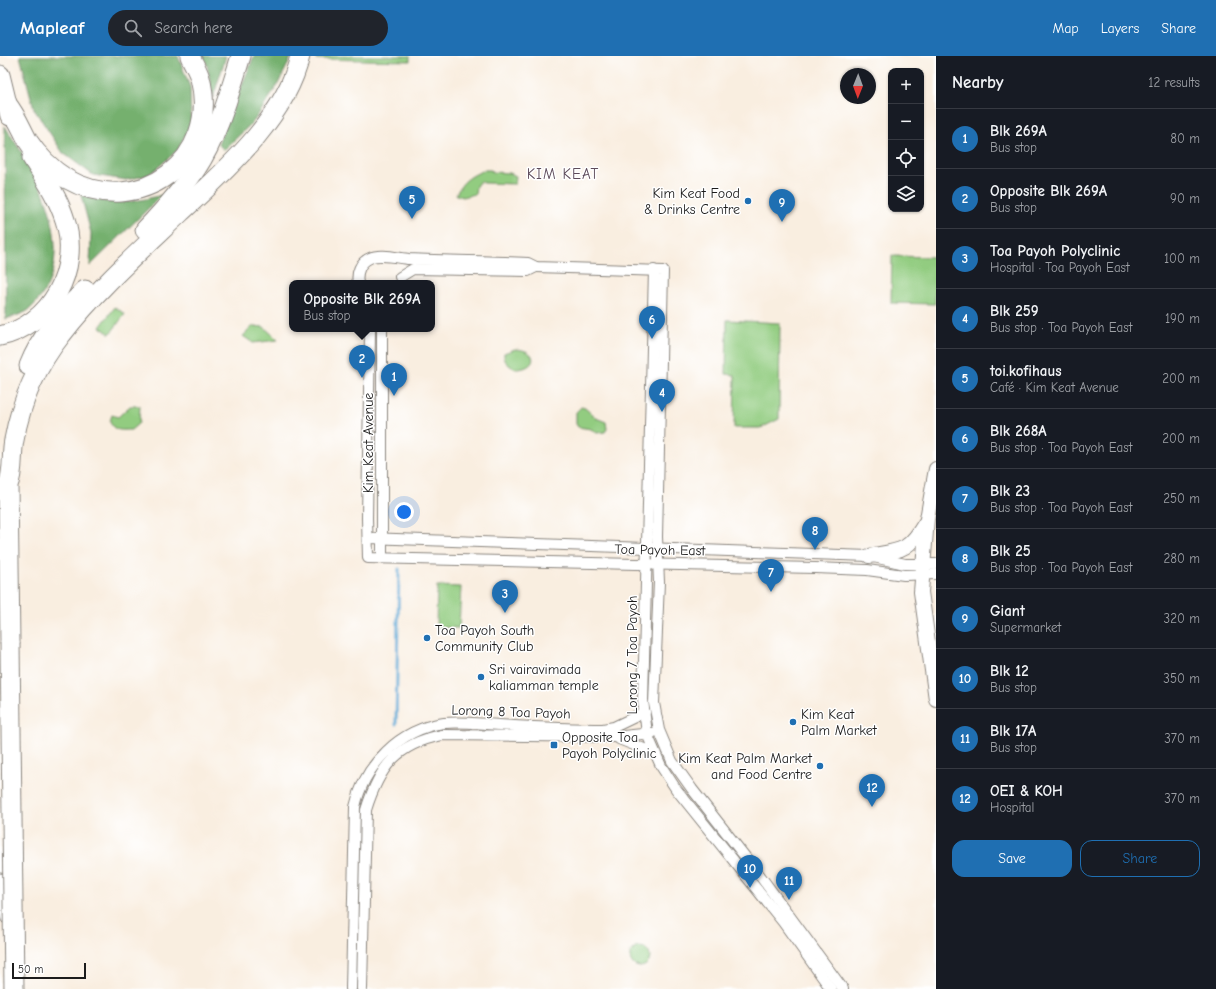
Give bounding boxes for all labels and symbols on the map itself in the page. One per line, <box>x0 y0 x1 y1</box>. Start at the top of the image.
north arrow <box>840 68 876 104</box>
district label: KIM KEAT <box>527 165 599 183</box>
place label: Kim Keat Food & Drinks Centre <box>644 185 740 218</box>
pin: 5 <box>399 186 425 219</box>
pin: 9 <box>769 189 795 222</box>
marker: Kim Keat Food & Drinks Centre <box>743 196 753 206</box>
pin: 6 <box>639 306 665 339</box>
pin: 2 <box>349 345 375 378</box>
pin: 1 <box>381 363 407 396</box>
pin: 4 <box>649 379 675 412</box>
street label: Kim Keat Avenue <box>360 393 377 493</box>
your location <box>394 502 414 522</box>
pin: 8 <box>802 517 828 550</box>
street label: Toa Payoh East <box>614 541 707 559</box>
pin: 7 <box>758 559 784 592</box>
pin: 3 <box>492 580 518 613</box>
street label: Lorong 7 Toa Payoh <box>624 596 641 714</box>
place label: Toa Payoh South Community Club <box>435 622 534 655</box>
marker: Toa Payoh South Community Club <box>422 633 432 643</box>
place label: Sri vairavimada kaliamman temple <box>489 661 599 694</box>
marker: Sri vairavimada kaliamman temple <box>476 672 486 682</box>
street label: Lorong 8 Toa Payoh <box>451 701 571 723</box>
place label: Kim Keat Palm Market <box>801 706 878 739</box>
marker: Kim Keat Palm Market <box>788 717 798 727</box>
place label: Opposite Toa Payoh Polyclinic <box>562 729 657 762</box>
marker: Opposite Toa Payoh Polyclinic <box>549 740 559 750</box>
place label: Kim Keat Palm Market and Food Centre <box>678 750 813 783</box>
marker: Kim Keat Palm Market and Food Centre <box>815 761 825 771</box>
pin: 12 <box>859 774 885 807</box>
pin: 10 <box>737 855 763 888</box>
pin: 11 <box>776 867 802 900</box>
scale bar <box>12 961 86 980</box>

